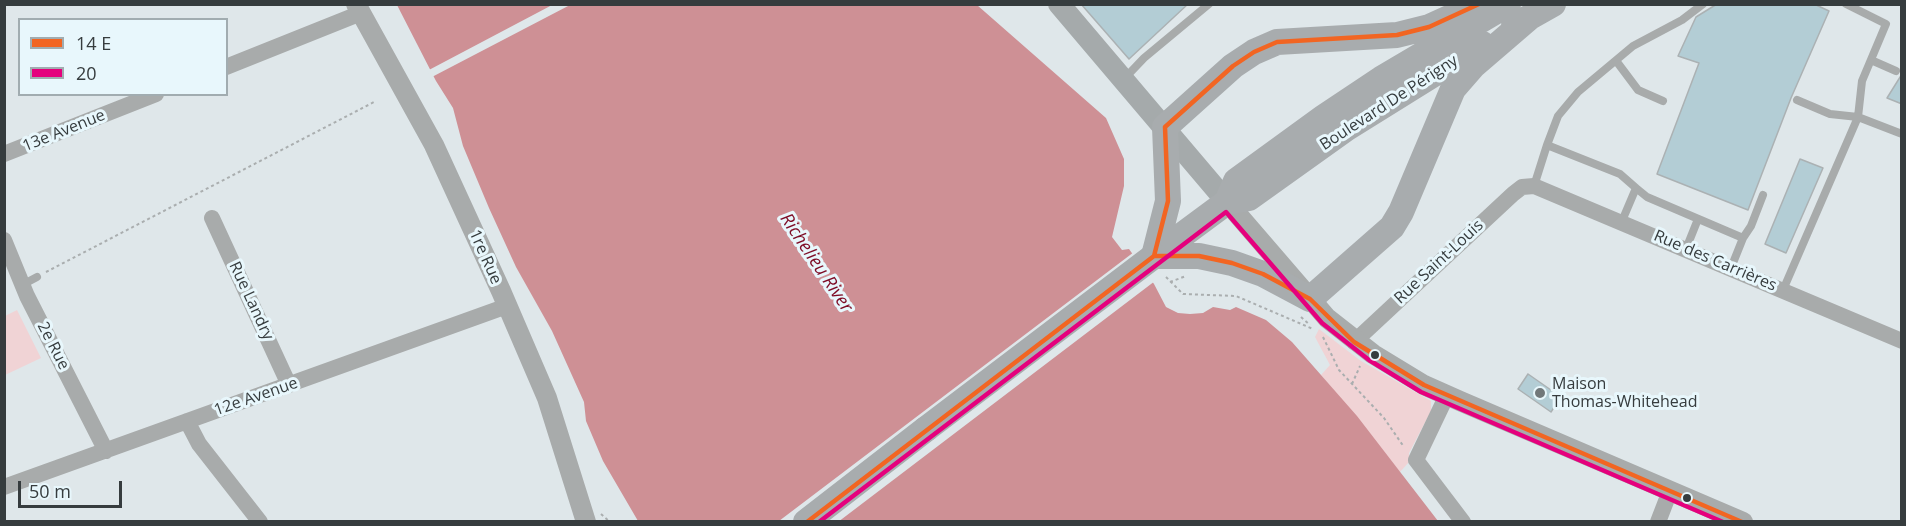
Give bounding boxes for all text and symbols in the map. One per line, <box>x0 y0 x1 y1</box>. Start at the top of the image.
legend <box>18 18 228 96</box>
text: 14 E <box>76 31 111 55</box>
street label: Boulevard De Périgny <box>1316 51 1462 155</box>
text: 20 <box>76 61 97 85</box>
street label: 13e Avenue <box>20 106 108 156</box>
water label: Richelieu River <box>775 209 857 317</box>
street label: Rue Saint-Louis <box>1391 216 1487 308</box>
street label: Rue des Carrières <box>1651 226 1779 296</box>
street label: 1re Rue <box>465 227 505 287</box>
street label: Rue Landry <box>225 259 277 343</box>
street label: 2e Rue <box>33 319 73 373</box>
unlabelled marker <box>1369 349 1381 361</box>
street label: 12e Avenue <box>212 374 300 420</box>
place label: Maison Thomas-Whitehead <box>1552 374 1698 412</box>
marker: Maison Thomas-Whitehead <box>1533 386 1547 400</box>
scale bar <box>21 469 124 507</box>
text: 50 m <box>29 479 71 503</box>
unlabelled marker <box>1681 492 1693 504</box>

